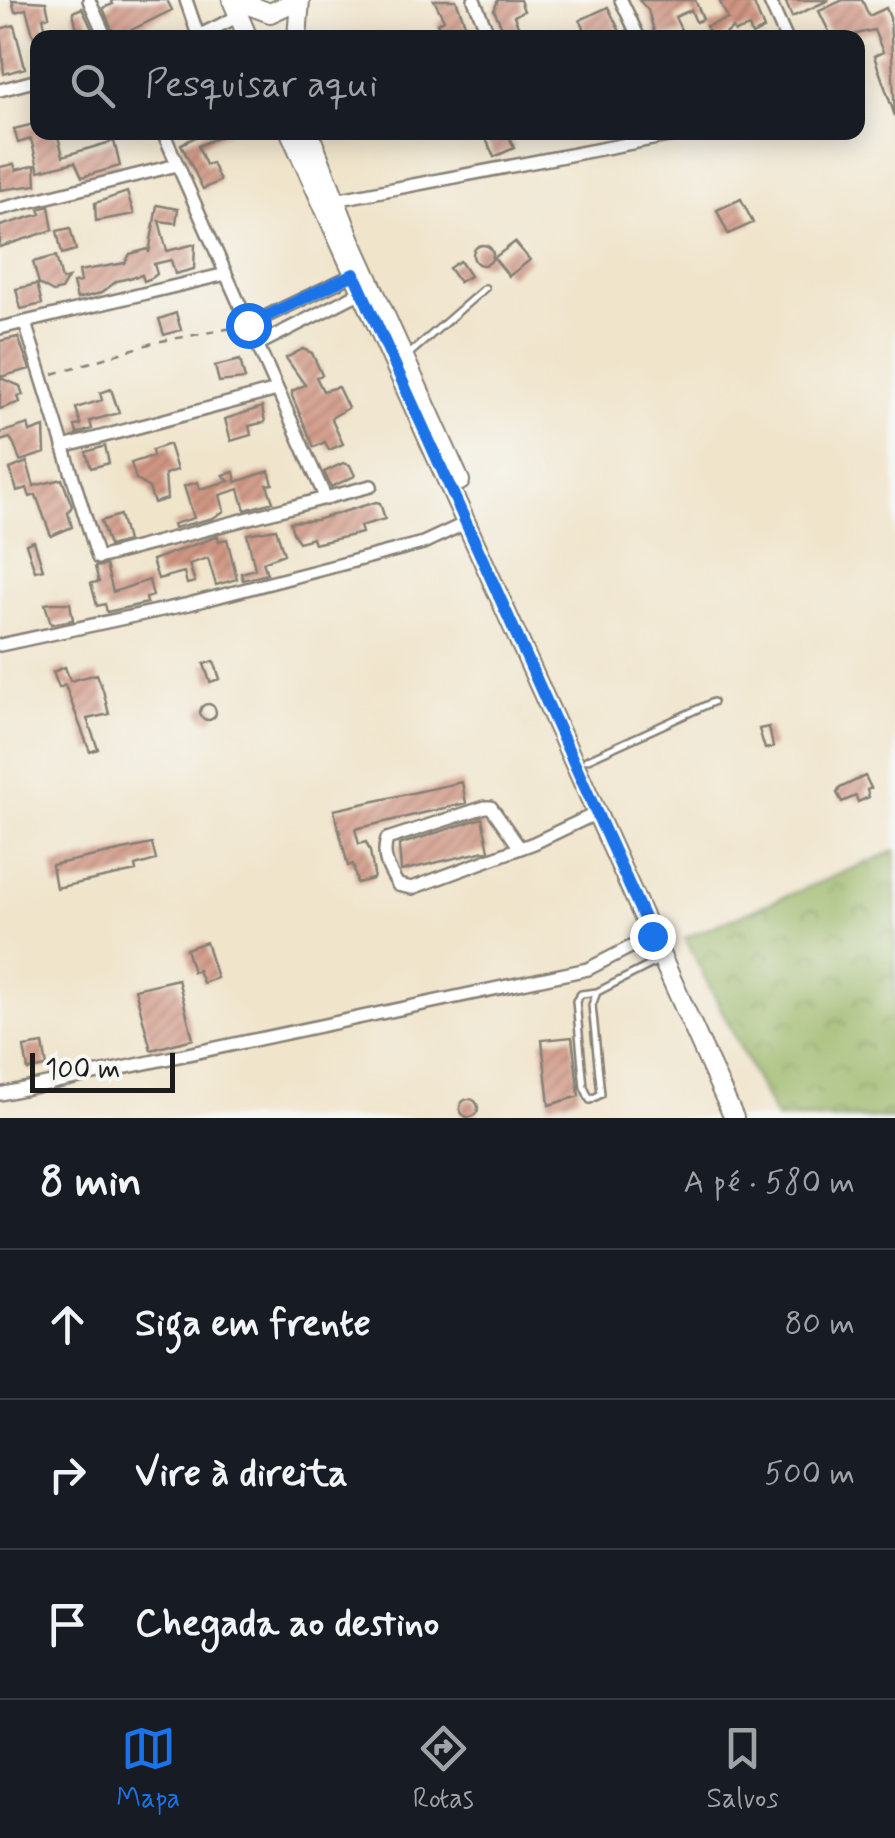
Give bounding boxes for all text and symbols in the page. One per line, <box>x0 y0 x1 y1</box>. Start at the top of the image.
search box <box>30 30 865 140</box>
icon: search <box>65 58 120 113</box>
text: Pesquisar aqui <box>145 61 378 110</box>
route start <box>226 303 272 349</box>
route end <box>630 914 676 960</box>
scale bar <box>30 1048 175 1092</box>
text: 100 m <box>45 1052 120 1089</box>
text: 8 min <box>40 1156 142 1211</box>
text: A pé · 580 m <box>684 1162 855 1204</box>
icon: ahead <box>40 1297 95 1352</box>
text: Siga em frente <box>135 1300 371 1349</box>
text: 80 m <box>785 1303 855 1345</box>
icon: right <box>40 1447 95 1502</box>
text: Vire à direita <box>135 1450 348 1499</box>
text: 500 m <box>764 1453 855 1495</box>
icon: arrive <box>40 1597 95 1652</box>
text: Chegada ao destino <box>135 1600 439 1649</box>
tab: Mapa <box>116 1721 180 1818</box>
tab: Rotas <box>413 1721 474 1818</box>
tab: Salvos <box>706 1721 779 1818</box>

